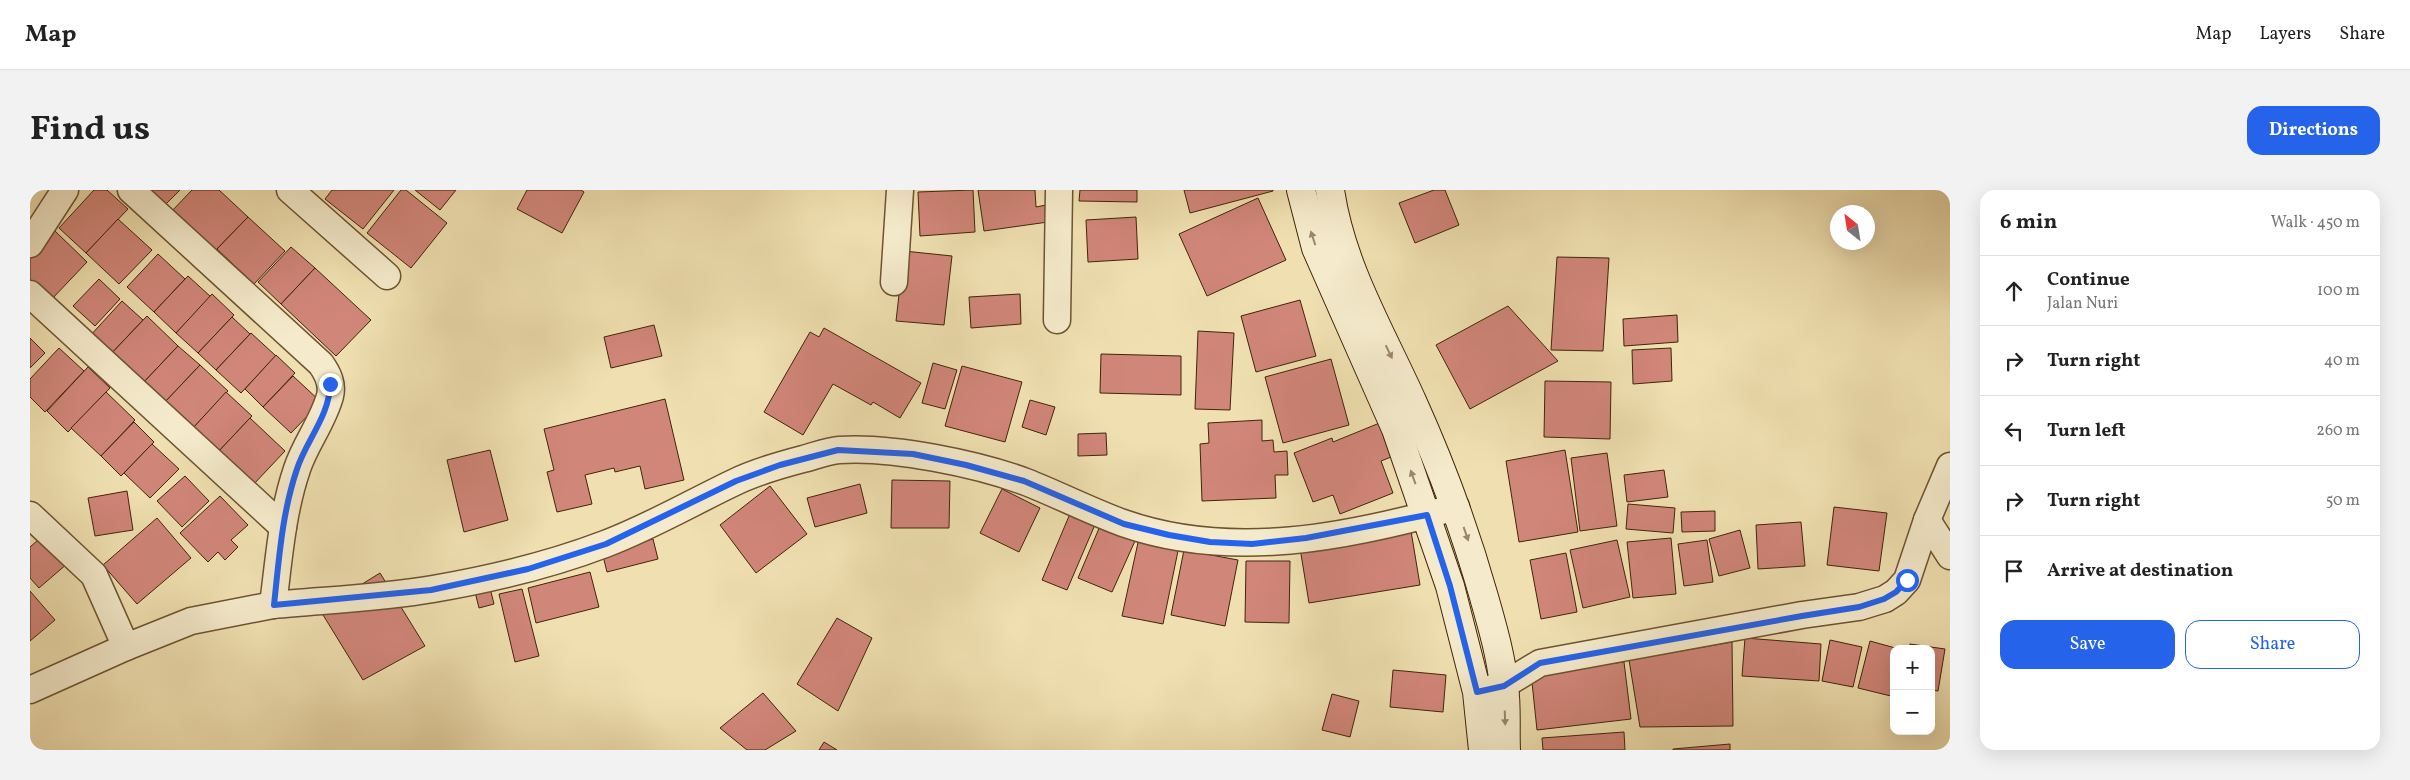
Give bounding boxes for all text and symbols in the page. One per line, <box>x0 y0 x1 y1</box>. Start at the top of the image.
text: Map <box>25 18 76 52</box>
text: Map <box>2195 22 2231 47</box>
text: Layers <box>2259 22 2311 47</box>
text: Share <box>2339 22 2385 47</box>
text: Find us <box>30 106 150 154</box>
button: Directions <box>2247 106 2380 155</box>
north arrow <box>1830 205 1875 250</box>
text: 6 min <box>2000 208 2057 237</box>
text: Walk · 450 m <box>2271 212 2360 234</box>
one-way arrow <box>1308 230 1316 245</box>
text: Continue <box>2047 267 2130 293</box>
icon: ahead <box>2000 277 2028 305</box>
text: 100 m <box>2317 280 2360 302</box>
text: Jalan Nuri <box>2047 293 2118 315</box>
one-way arrow <box>1385 345 1393 359</box>
icon: right <box>2000 347 2028 375</box>
text: Turn right <box>2047 348 2140 374</box>
text: 40 m <box>2324 350 2360 372</box>
route end <box>319 373 342 396</box>
icon: left <box>2000 417 2028 445</box>
text: Turn left <box>2047 418 2126 444</box>
text: 260 m <box>2316 420 2360 442</box>
one-way arrow <box>1409 470 1417 485</box>
icon: right <box>2000 487 2028 515</box>
text: Turn right <box>2047 488 2140 514</box>
text: 50 m <box>2326 490 2360 512</box>
one-way arrow <box>1462 527 1470 542</box>
icon: arrive <box>2000 557 2028 585</box>
text: Arrive at destination <box>2047 558 2233 584</box>
route start <box>1896 569 1919 592</box>
button: Save <box>2000 620 2175 669</box>
button: Share <box>2185 620 2360 669</box>
map controls <box>1890 645 1935 735</box>
button: + <box>1890 645 1935 690</box>
button: − <box>1890 690 1935 735</box>
one-way arrow <box>1501 710 1509 726</box>

